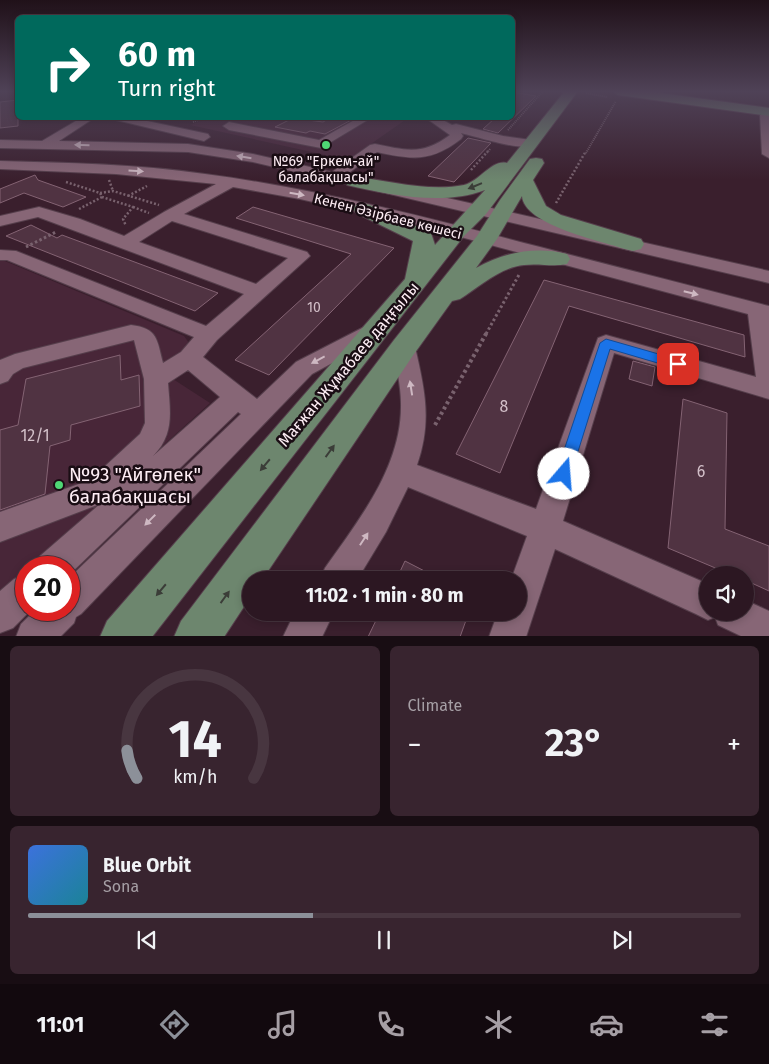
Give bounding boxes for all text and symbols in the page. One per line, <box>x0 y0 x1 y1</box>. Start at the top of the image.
text: 60 m <box>118 33 196 75</box>
icon: right <box>35 35 100 100</box>
text: Turn right <box>118 75 215 102</box>
marker: №69 "Еркем-ай" балабақшасы" <box>320 139 332 151</box>
one-way arrow <box>74 141 90 149</box>
one-way arrow <box>235 152 251 160</box>
place label: №69 "Еркем-ай" балабақшасы" <box>273 153 379 186</box>
one-way arrow <box>128 167 144 175</box>
one-way arrow <box>467 182 482 190</box>
street label: Кенен Әзірбаев көшесі <box>312 190 463 243</box>
one-way arrow <box>289 191 305 199</box>
street label: Мағжан Жұмабаев даңғылы <box>274 278 423 450</box>
one-way arrow <box>683 289 698 297</box>
house number: 10 <box>307 299 321 316</box>
pin <box>657 343 699 385</box>
icon: arrive <box>664 350 692 378</box>
one-way arrow <box>311 356 326 364</box>
one-way arrow <box>407 379 415 395</box>
house number: 8 <box>500 397 509 416</box>
house number: 12/1 <box>20 426 50 445</box>
one-way arrow <box>325 444 335 458</box>
position arrow <box>537 447 589 499</box>
one-way arrow <box>259 458 270 471</box>
house number: 6 <box>697 462 705 481</box>
place label: №93 "Айгөлек" балабақшасы <box>69 463 201 508</box>
marker: №93 "Айгөлек" балабақшасы <box>53 479 65 491</box>
one-way arrow <box>144 514 156 526</box>
one-way arrow <box>359 533 369 546</box>
speed limit sign: 20 <box>15 556 80 621</box>
map controls <box>699 566 754 621</box>
button: sound <box>699 566 754 621</box>
one-way arrow <box>155 584 166 597</box>
text: 11:02 · 1 min · 80 m <box>305 584 464 607</box>
one-way arrow <box>220 590 230 604</box>
text: Climate <box>408 696 462 715</box>
text: 14 <box>168 708 222 771</box>
text: 23° <box>545 720 604 766</box>
text: − <box>408 728 422 761</box>
text: + <box>727 728 741 761</box>
text: km/h <box>173 766 217 788</box>
text: Blue Orbit <box>103 854 191 877</box>
text: Sona <box>103 877 139 896</box>
icon: previous <box>133 926 161 954</box>
icon: pause <box>370 926 398 954</box>
icon: next <box>608 926 636 954</box>
icon: directions <box>157 1007 192 1042</box>
icon: music <box>265 1007 300 1042</box>
icon: phone <box>373 1007 408 1042</box>
icon: climate <box>481 1007 516 1042</box>
icon: car <box>589 1007 624 1042</box>
icon: filters <box>697 1007 732 1042</box>
text: 11:01 <box>37 1011 84 1038</box>

